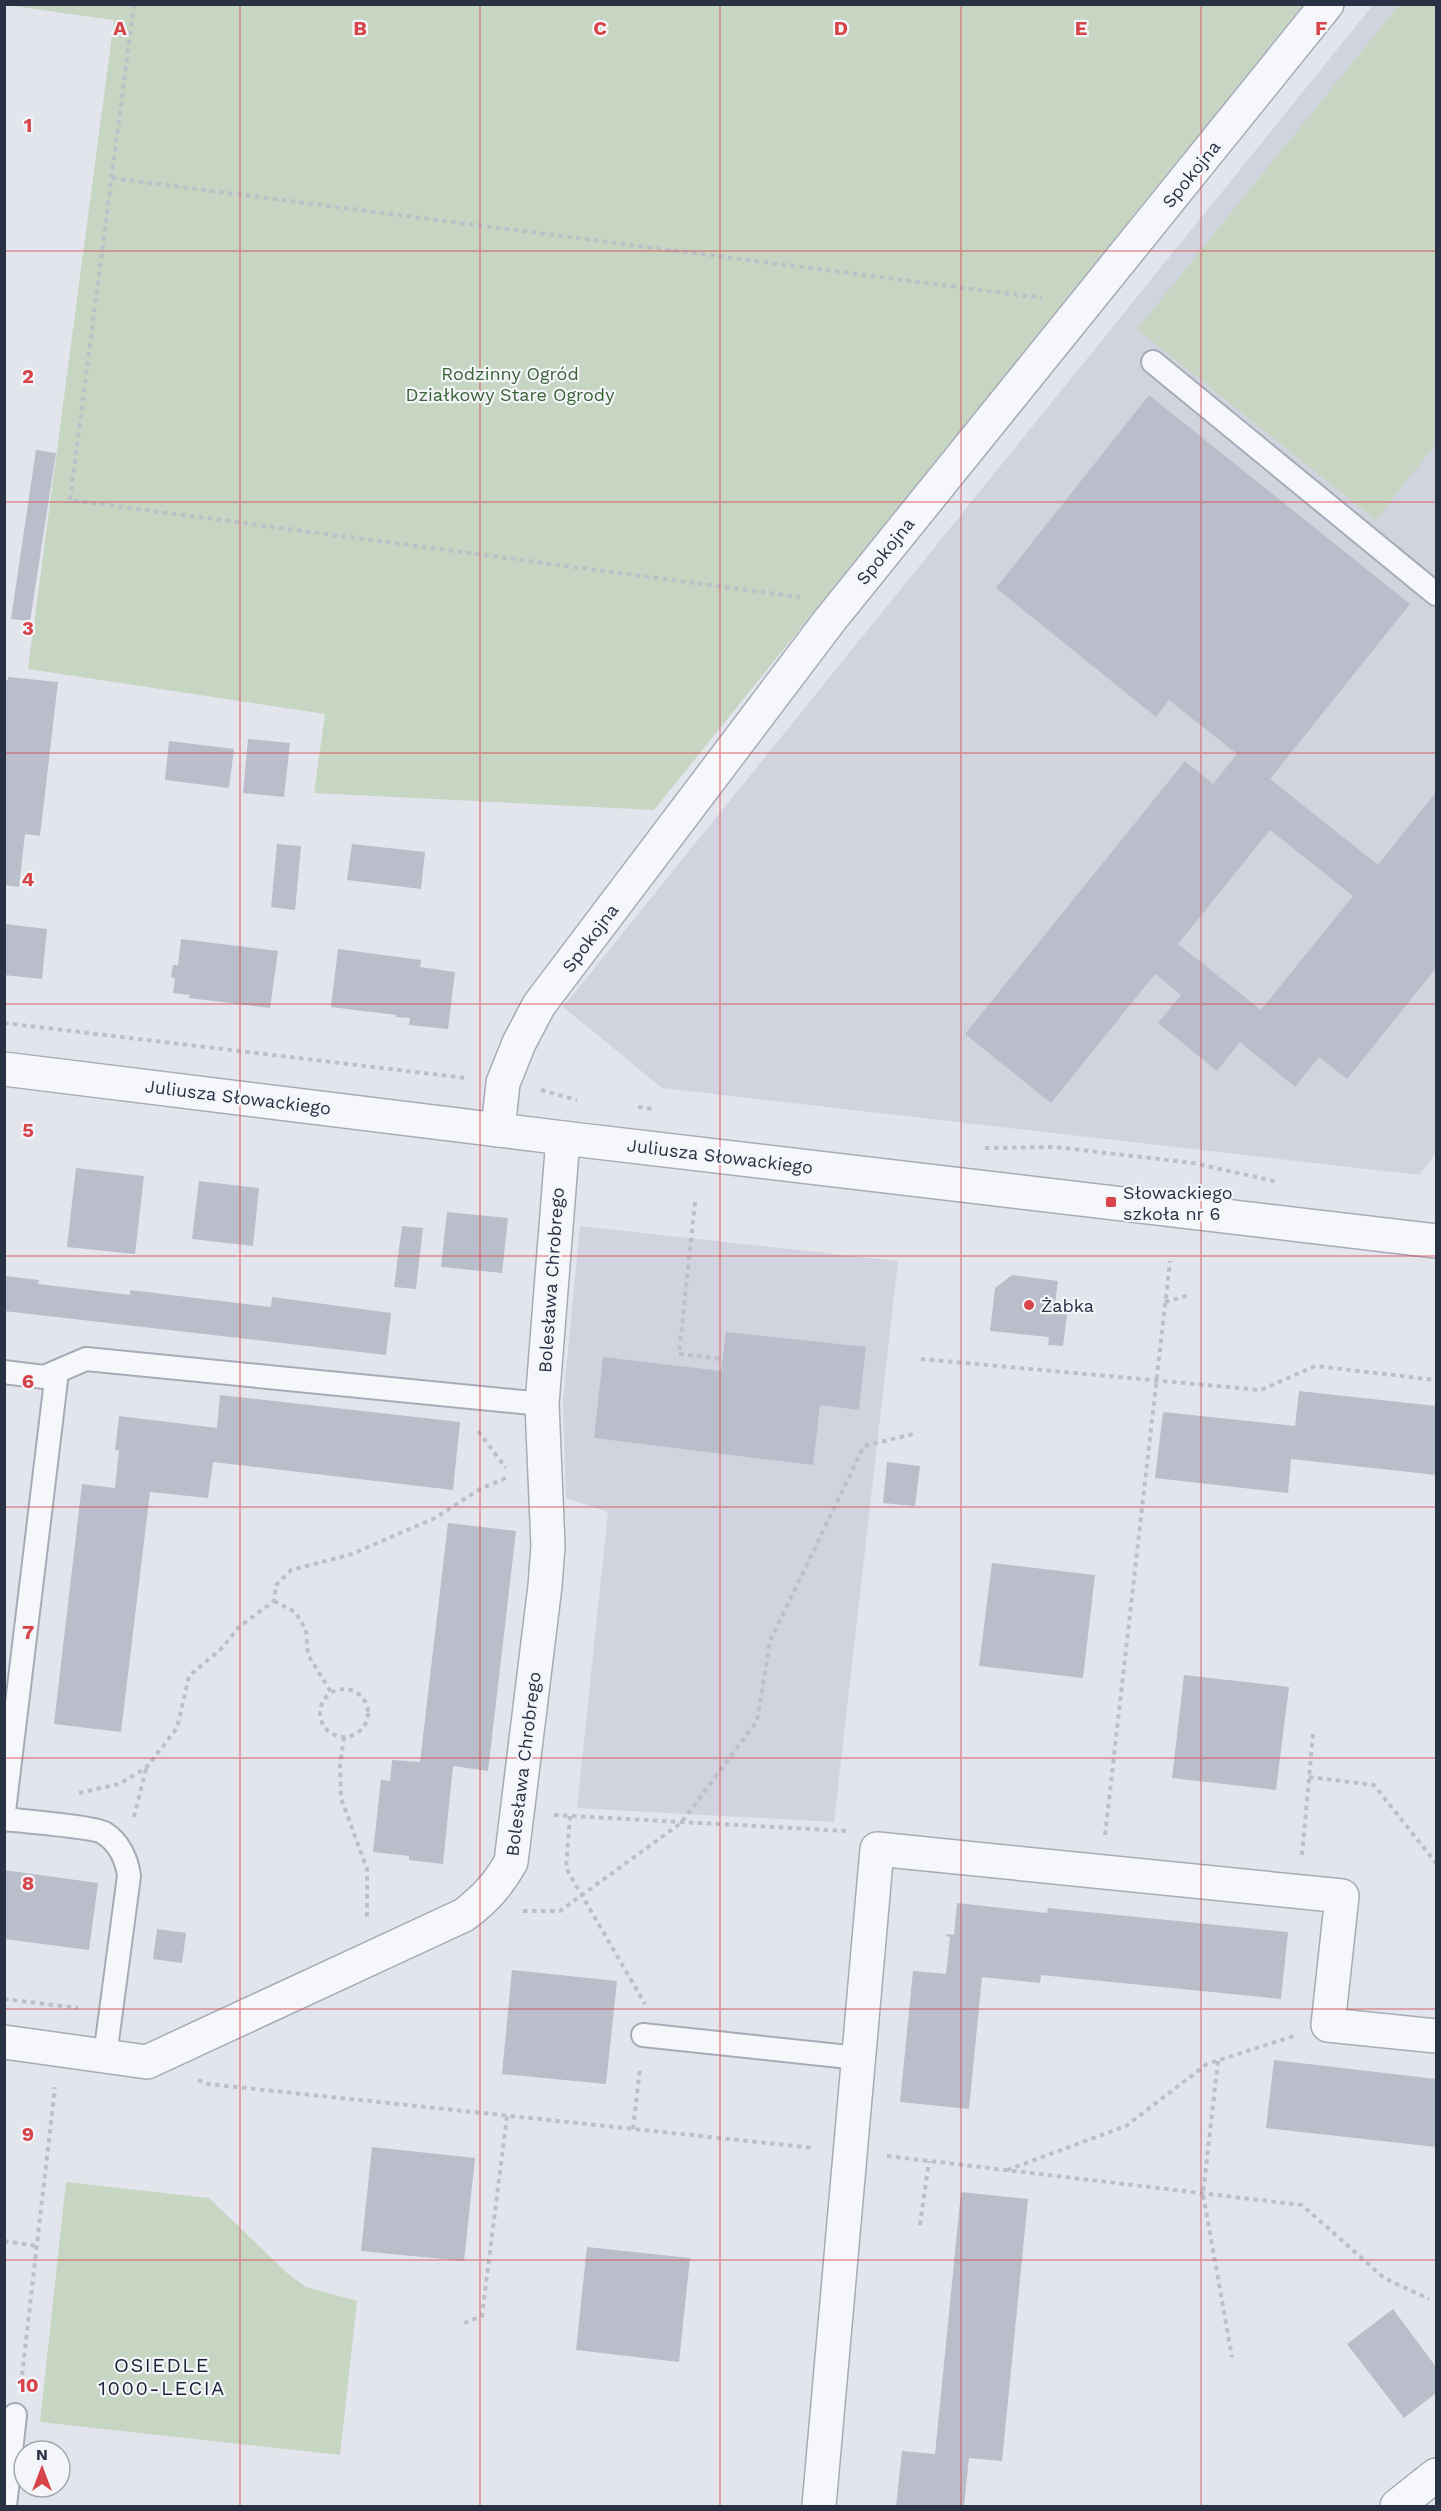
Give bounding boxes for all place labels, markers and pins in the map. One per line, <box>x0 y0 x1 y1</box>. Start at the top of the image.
place label: Słowackiego szkoła nr 6 <box>1123 1182 1233 1224</box>
marker: Słowackiego szkoła nr 6 <box>1104 1195 1118 1209</box>
place label: Żabka <box>1041 1295 1094 1316</box>
marker: Żabka <box>1022 1298 1036 1312</box>

